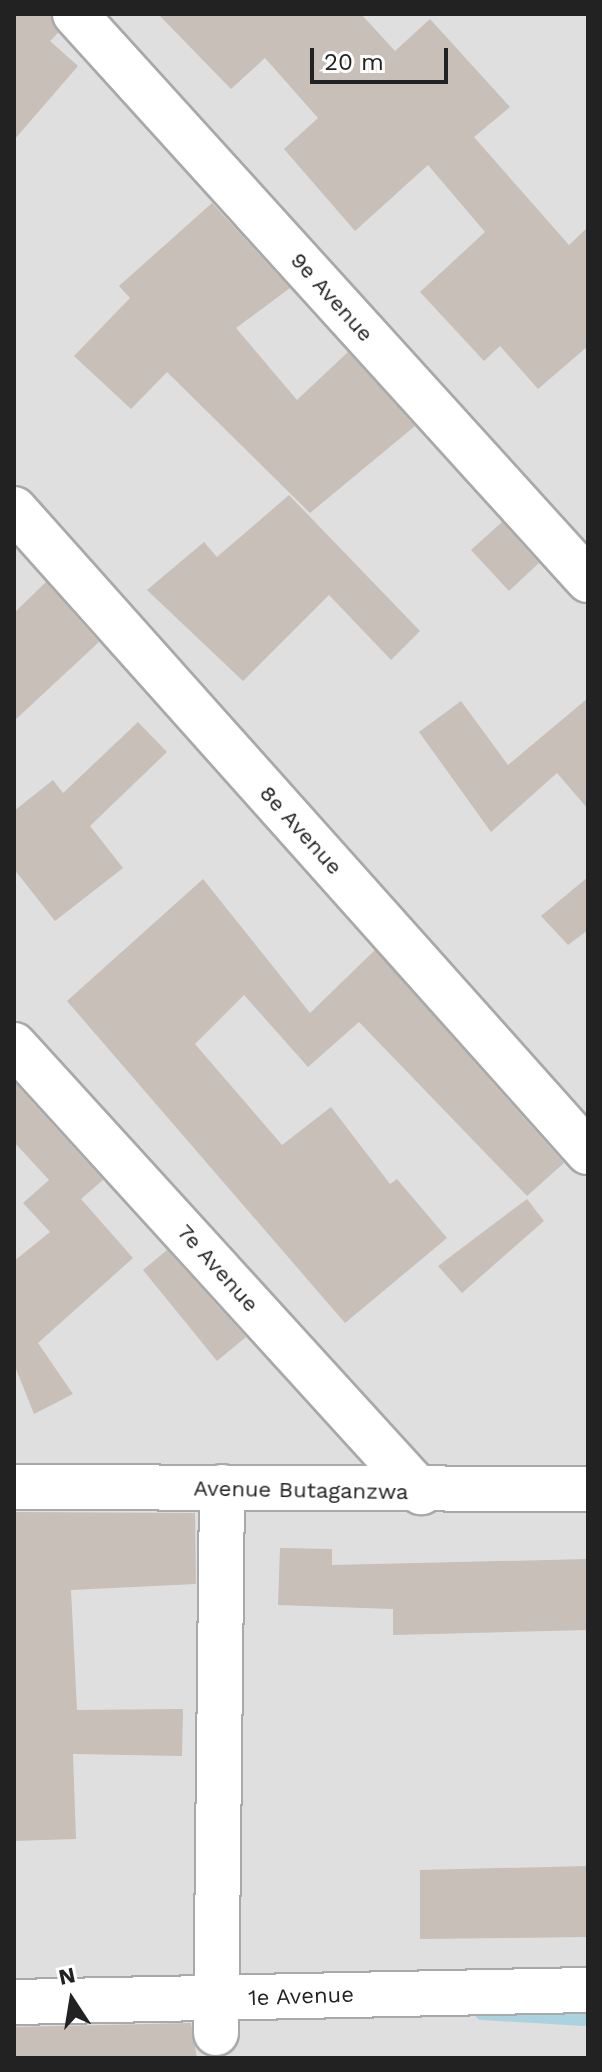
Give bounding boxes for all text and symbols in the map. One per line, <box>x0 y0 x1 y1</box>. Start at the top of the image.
scale bar <box>314 32 452 82</box>
text: 20 m <box>324 48 384 76</box>
street label: 9e Avenue <box>285 247 379 347</box>
street label: 8e Avenue <box>254 780 348 880</box>
street label: 7e Avenue <box>172 1218 264 1318</box>
street label: Avenue Butaganzwa <box>193 1475 409 1505</box>
north arrow <box>32 1960 112 2040</box>
text: N <box>56 1962 77 1990</box>
street label: 1e Avenue <box>247 1981 355 2011</box>

